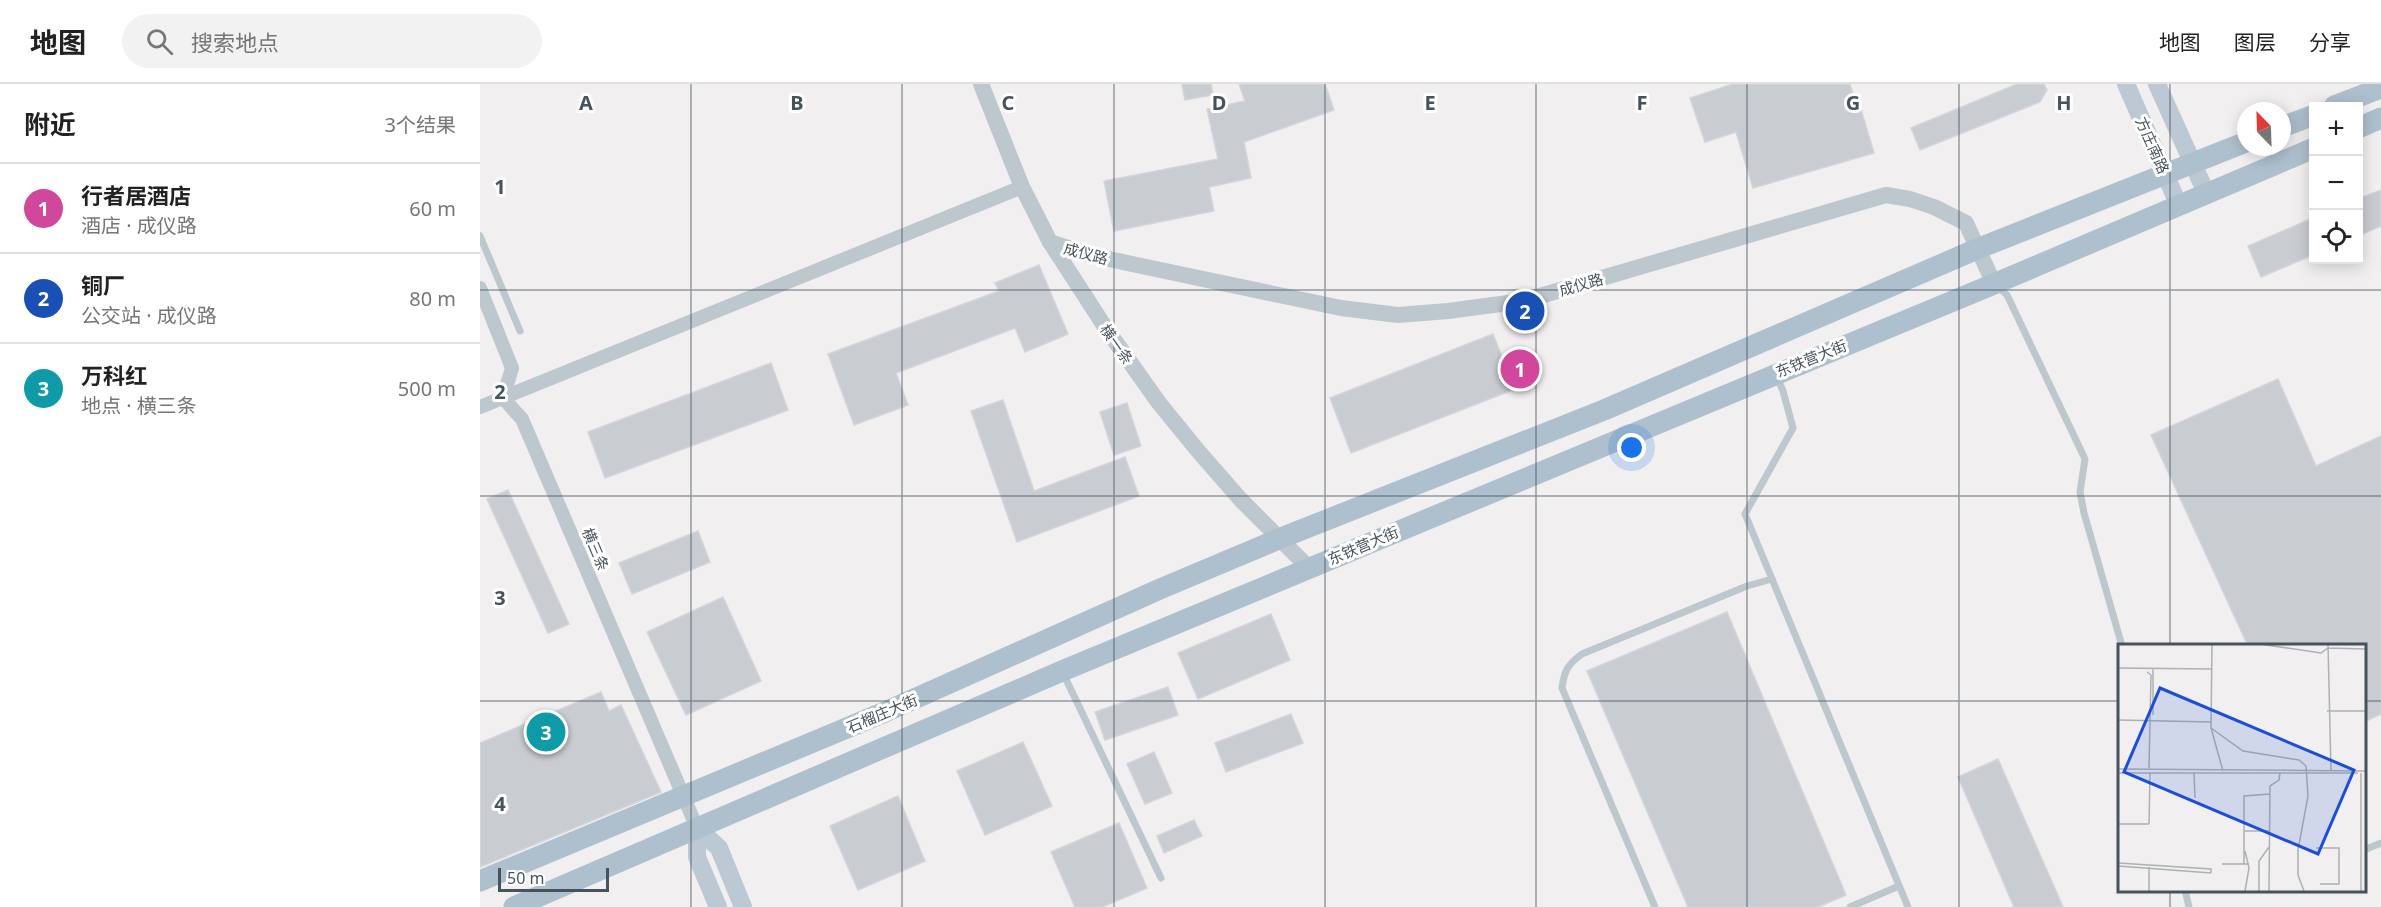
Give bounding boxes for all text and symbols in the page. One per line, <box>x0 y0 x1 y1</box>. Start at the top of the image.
search box <box>122 14 542 68</box>
text: 地图 <box>30 23 86 61</box>
icon: search <box>143 25 176 58</box>
text: 搜索地点 <box>191 27 279 57</box>
text: 地图 <box>2159 28 2201 56</box>
text: 图层 <box>2234 28 2276 56</box>
text: 分享 <box>2309 28 2351 56</box>
text: A <box>579 89 593 116</box>
text: B <box>790 89 804 116</box>
text: C <box>1002 89 1015 116</box>
text: D <box>1212 89 1226 116</box>
text: E <box>1424 89 1436 116</box>
text: F <box>1637 89 1647 116</box>
text: G <box>1846 89 1860 116</box>
text: H <box>2056 89 2072 116</box>
north arrow <box>2237 102 2291 156</box>
map controls <box>2309 102 2363 264</box>
button: + <box>2309 102 2363 156</box>
text: 附近 <box>24 106 76 142</box>
text: 3个结果 <box>385 111 456 138</box>
street label: 方庄南路 <box>2132 114 2174 176</box>
button: − <box>2309 156 2363 210</box>
text: 1 <box>494 173 506 200</box>
text: 行者居酒店 <box>81 180 191 210</box>
text: 1 <box>38 195 49 222</box>
text: 60 m <box>409 195 456 222</box>
button: locate <box>2309 210 2363 264</box>
text: 酒店 · 成仪路 <box>81 212 197 239</box>
street label: 成仪路 <box>1062 238 1110 268</box>
street label: 成仪路 <box>1557 268 1605 300</box>
text: 铜厂 <box>81 270 125 300</box>
text: 2 <box>38 285 49 312</box>
text: 80 m <box>409 285 456 312</box>
pin: 2 <box>1506 288 1544 334</box>
text: 公交站 · 成仪路 <box>81 302 217 329</box>
street label: 横一条 <box>1096 320 1138 368</box>
street label: 东铁营大街 <box>1772 335 1850 381</box>
pin: 1 <box>1500 346 1540 392</box>
text: 万科红 <box>81 360 147 390</box>
text: 3 <box>38 375 49 402</box>
text: 500 m <box>398 375 456 402</box>
text: 2 <box>494 378 506 405</box>
text: 地点 · 横三条 <box>81 392 197 419</box>
your location <box>1617 433 1646 462</box>
street label: 东铁营大街 <box>1325 521 1401 569</box>
street label: 横三条 <box>578 524 614 574</box>
text: 3 <box>494 584 506 611</box>
inset map <box>2118 644 2366 892</box>
street label: 石榴庄大街 <box>844 689 920 737</box>
pin: 3 <box>526 710 566 754</box>
text: 4 <box>494 790 506 817</box>
scale bar <box>498 865 609 892</box>
text: 50 m <box>507 867 544 889</box>

